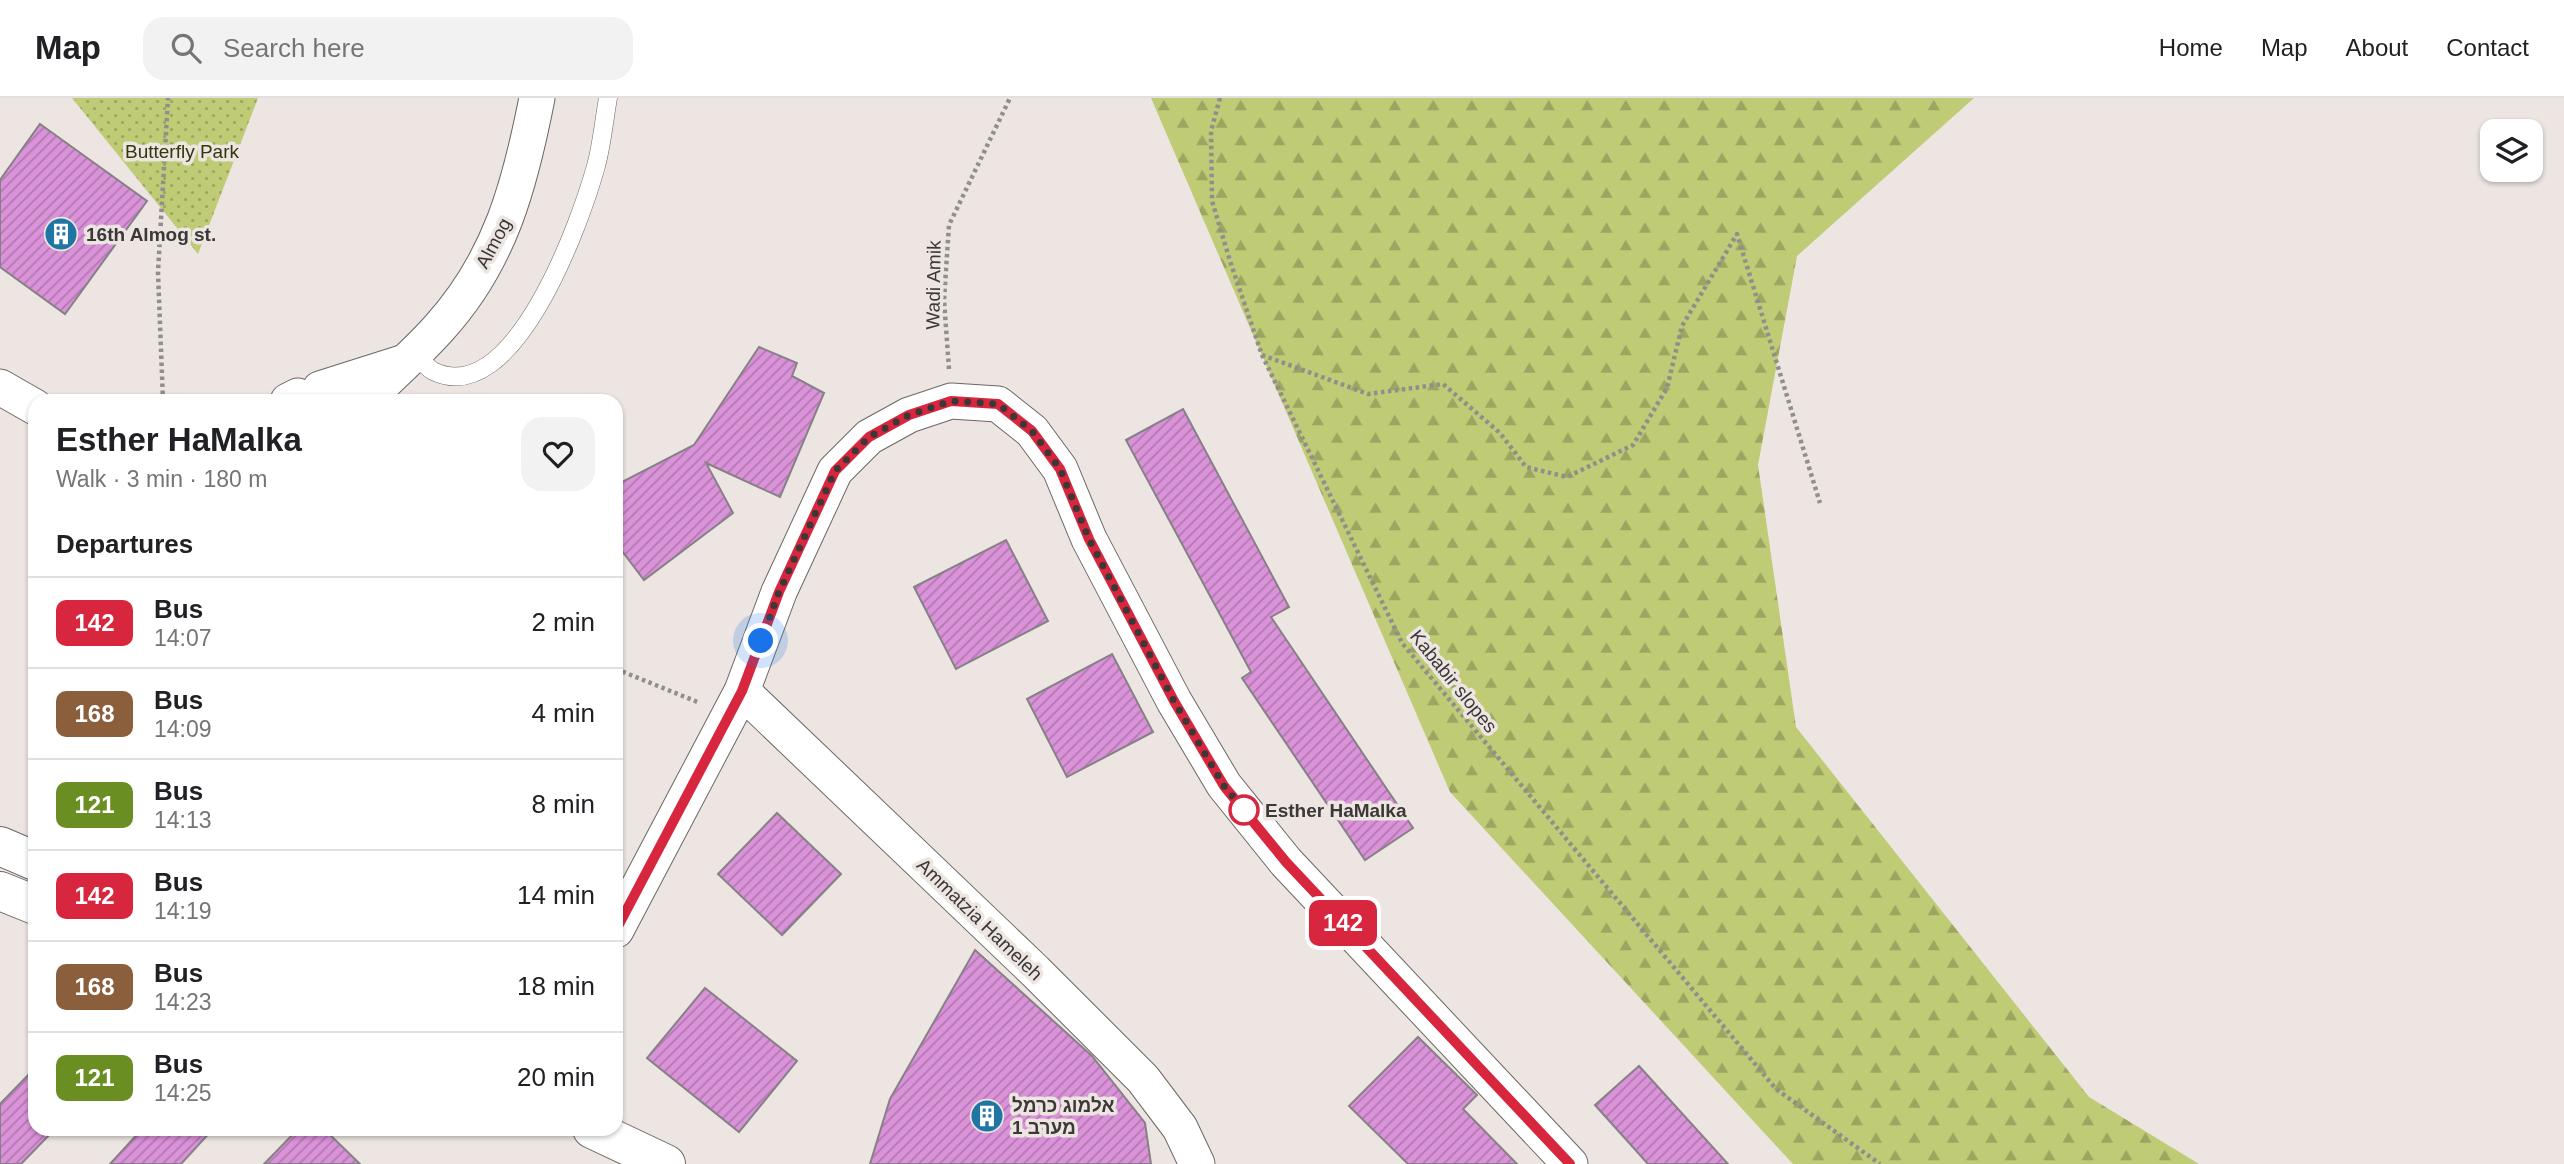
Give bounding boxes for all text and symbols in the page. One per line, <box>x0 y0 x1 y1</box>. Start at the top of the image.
search box <box>143 17 633 80</box>
text: Map <box>35 29 101 66</box>
icon: search <box>167 29 205 67</box>
text: Search here <box>223 33 365 63</box>
text: Home <box>2159 34 2223 61</box>
text: Map <box>2261 34 2308 61</box>
text: About <box>2346 34 2408 61</box>
text: Contact <box>2446 34 2529 61</box>
map controls <box>2480 119 2543 182</box>
button: layers <box>2480 119 2543 182</box>
park label: Butterfly Park <box>125 141 240 162</box>
building icon: 16th Almog st. <box>42 215 80 253</box>
street label: Almog <box>472 215 515 272</box>
place label: 16th Almog st. <box>86 224 216 245</box>
street label: Wadi Amik <box>922 240 945 330</box>
button: heart <box>521 417 595 491</box>
text: Esther HaMalka <box>56 421 302 458</box>
text: Walk · 3 min · 180 m <box>56 466 267 492</box>
text: Departures <box>56 529 193 559</box>
text: Bus <box>154 594 203 624</box>
text: 2 min <box>531 607 595 637</box>
text: 142 <box>74 609 115 636</box>
your location <box>743 623 778 658</box>
text: 14:07 <box>154 625 212 651</box>
street label: Kababir slopes <box>1406 626 1501 737</box>
text: Bus <box>154 685 203 715</box>
text: 4 min <box>531 698 595 728</box>
text: 168 <box>74 700 115 727</box>
text: 14:09 <box>154 716 212 742</box>
text: Bus <box>154 776 203 806</box>
text: 8 min <box>531 789 595 819</box>
text: 121 <box>74 791 115 818</box>
marker: Esther HaMalka <box>1229 795 1259 825</box>
place label: Esther HaMalka <box>1265 800 1407 821</box>
text: 14:13 <box>154 807 212 833</box>
street label: Ammatzia Hameleh <box>913 854 1047 984</box>
text: Bus <box>154 867 203 897</box>
text: 14 min <box>517 880 595 910</box>
text: 142 <box>74 882 115 909</box>
text: 14:19 <box>154 898 212 924</box>
line badge: 142 <box>1303 900 1383 946</box>
text: 142 <box>1323 909 1363 936</box>
text: Bus <box>154 958 203 988</box>
text: 18 min <box>517 971 595 1001</box>
text: 168 <box>74 973 115 1000</box>
text: 14:23 <box>154 989 212 1015</box>
text: Bus <box>154 1049 203 1079</box>
text: 20 min <box>517 1062 595 1092</box>
text: 121 <box>74 1064 115 1091</box>
text: 14:25 <box>154 1080 212 1106</box>
place label: אלמוג כרמל מערב 1 <box>1012 1095 1114 1138</box>
building icon: אלמוג כרמל מערב 1 <box>968 1097 1006 1135</box>

